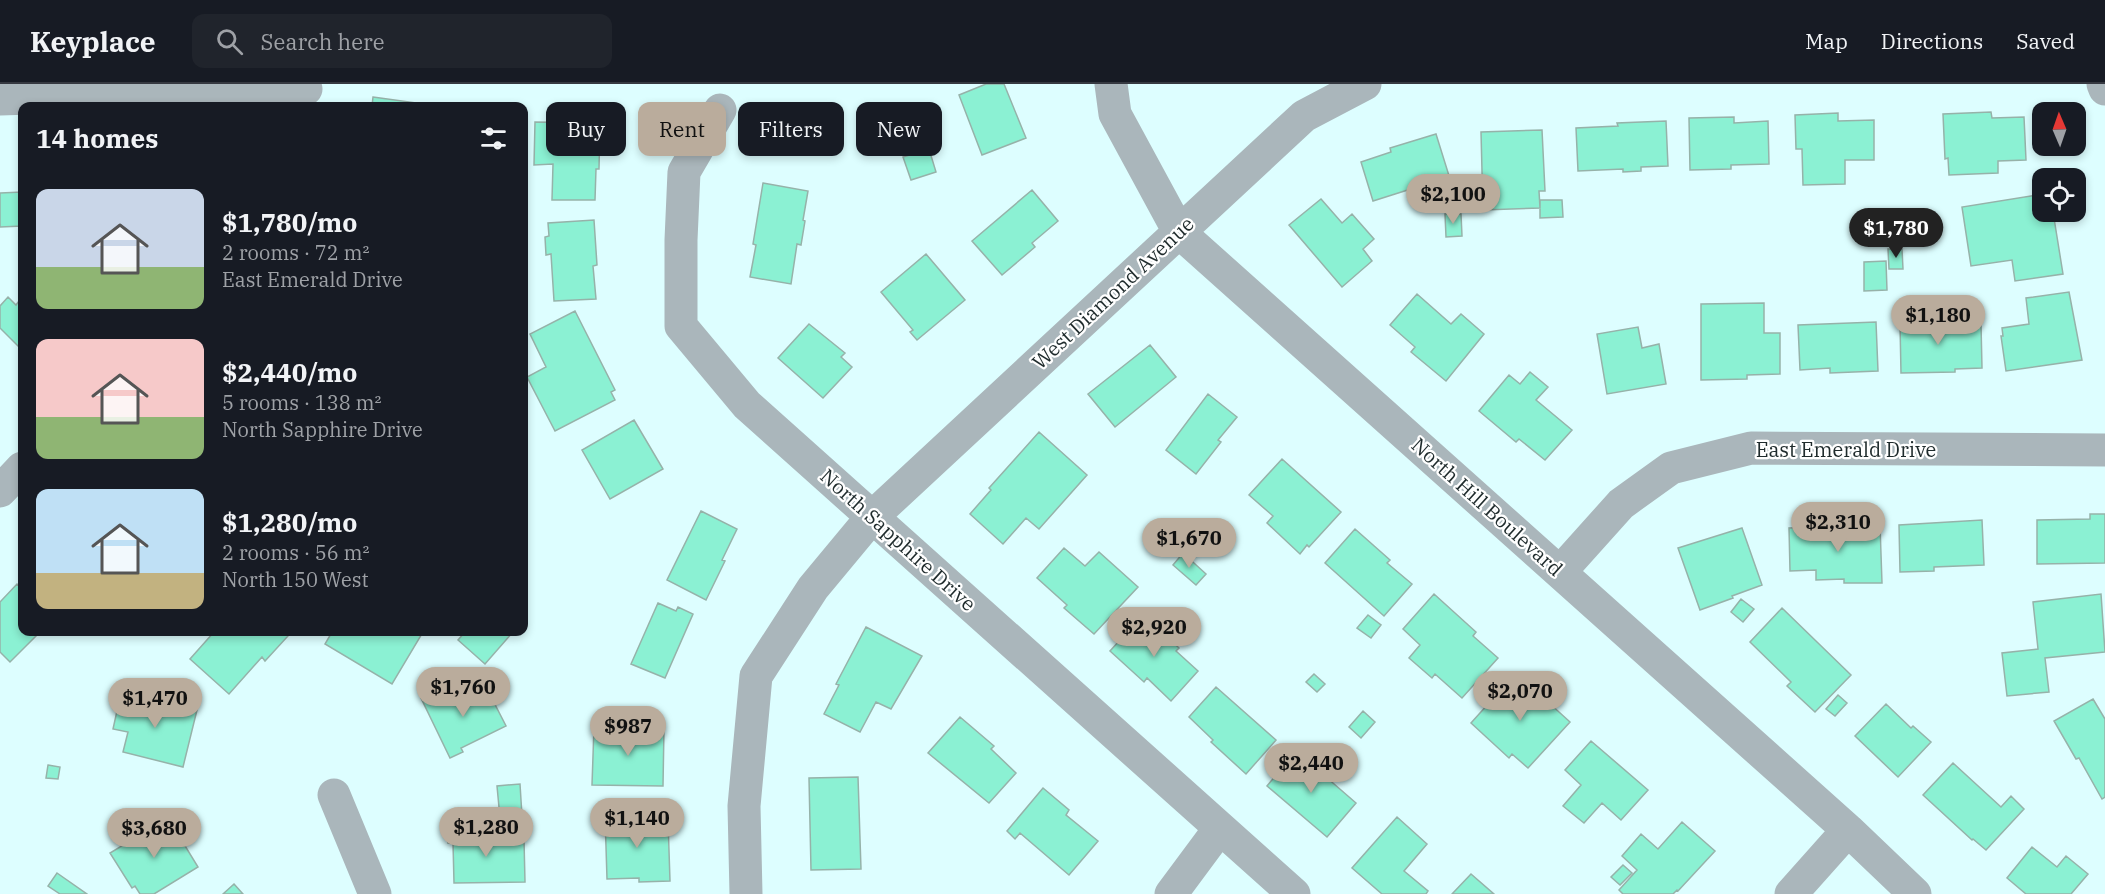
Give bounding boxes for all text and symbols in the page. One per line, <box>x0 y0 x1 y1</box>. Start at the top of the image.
search box <box>192 14 612 68</box>
text: Keyplace <box>30 23 156 60</box>
icon: search <box>213 25 246 58</box>
text: Search here <box>261 27 385 56</box>
text: Map <box>1805 27 1848 55</box>
text: Directions <box>1881 27 1983 55</box>
text: Saved <box>2016 27 2075 55</box>
chip: Buy <box>546 102 626 156</box>
chip: Rent <box>638 102 726 156</box>
chip: Filters <box>738 102 844 156</box>
chip: New <box>856 102 942 156</box>
north arrow <box>2032 102 2086 156</box>
map controls <box>2032 102 2086 222</box>
text: 14 homes <box>36 121 158 155</box>
icon: filters <box>477 122 510 155</box>
button: locate <box>2032 168 2086 222</box>
pin: $2,100 <box>1404 174 1502 225</box>
text: $2,100 <box>1420 180 1486 207</box>
text: $1,780/mo <box>222 205 357 239</box>
pin: $1,780 <box>1847 208 1945 259</box>
street label: West Diamond Avenue <box>1026 210 1199 375</box>
icon: home <box>84 213 156 285</box>
text: $1,780 <box>1863 214 1929 241</box>
text: 2 rooms · 72 m² <box>222 239 369 266</box>
text: East Emerald Drive <box>222 266 403 293</box>
pin: $1,180 <box>1889 295 1987 346</box>
text: $1,180 <box>1905 301 1971 328</box>
text: $2,440/mo <box>222 355 357 389</box>
icon: home <box>84 363 156 435</box>
text: 5 rooms · 138 m² <box>222 389 381 416</box>
text: North Sapphire Drive <box>222 416 423 443</box>
street label: North Hill Boulevard <box>1406 431 1569 582</box>
street label: East Emerald Drive <box>1756 436 1936 463</box>
street label: North Sapphire Drive <box>815 462 982 617</box>
pin: $2,310 <box>1789 502 1887 553</box>
text: $1,280/mo <box>222 505 357 539</box>
text: $2,310 <box>1805 508 1871 535</box>
icon: home <box>84 513 156 585</box>
pin: $1,670 <box>1140 518 1238 569</box>
text: $1,670 <box>1156 524 1222 551</box>
text: 2 rooms · 56 m² <box>222 539 369 566</box>
text: North 150 West <box>222 566 368 593</box>
pin: $2,920 <box>1105 607 1203 658</box>
text: $2,920 <box>1121 613 1187 640</box>
pin: $1,760 <box>414 667 512 718</box>
pin: $2,070 <box>1471 671 1569 722</box>
text: $1,760 <box>430 673 496 700</box>
text: $2,070 <box>1487 677 1553 704</box>
pin: $1,470 <box>106 678 204 729</box>
text: $1,470 <box>122 684 188 711</box>
pin: $987 <box>592 706 664 757</box>
text: $987 <box>604 712 652 739</box>
pin: $2,440 <box>1262 743 1360 794</box>
text: $2,440 <box>1278 749 1344 776</box>
pin: $1,140 <box>588 798 686 849</box>
text: $1,140 <box>604 804 670 831</box>
pin: $1,280 <box>437 807 535 858</box>
pin: $3,680 <box>105 808 203 859</box>
text: $1,280 <box>453 813 519 840</box>
text: $3,680 <box>121 814 187 841</box>

